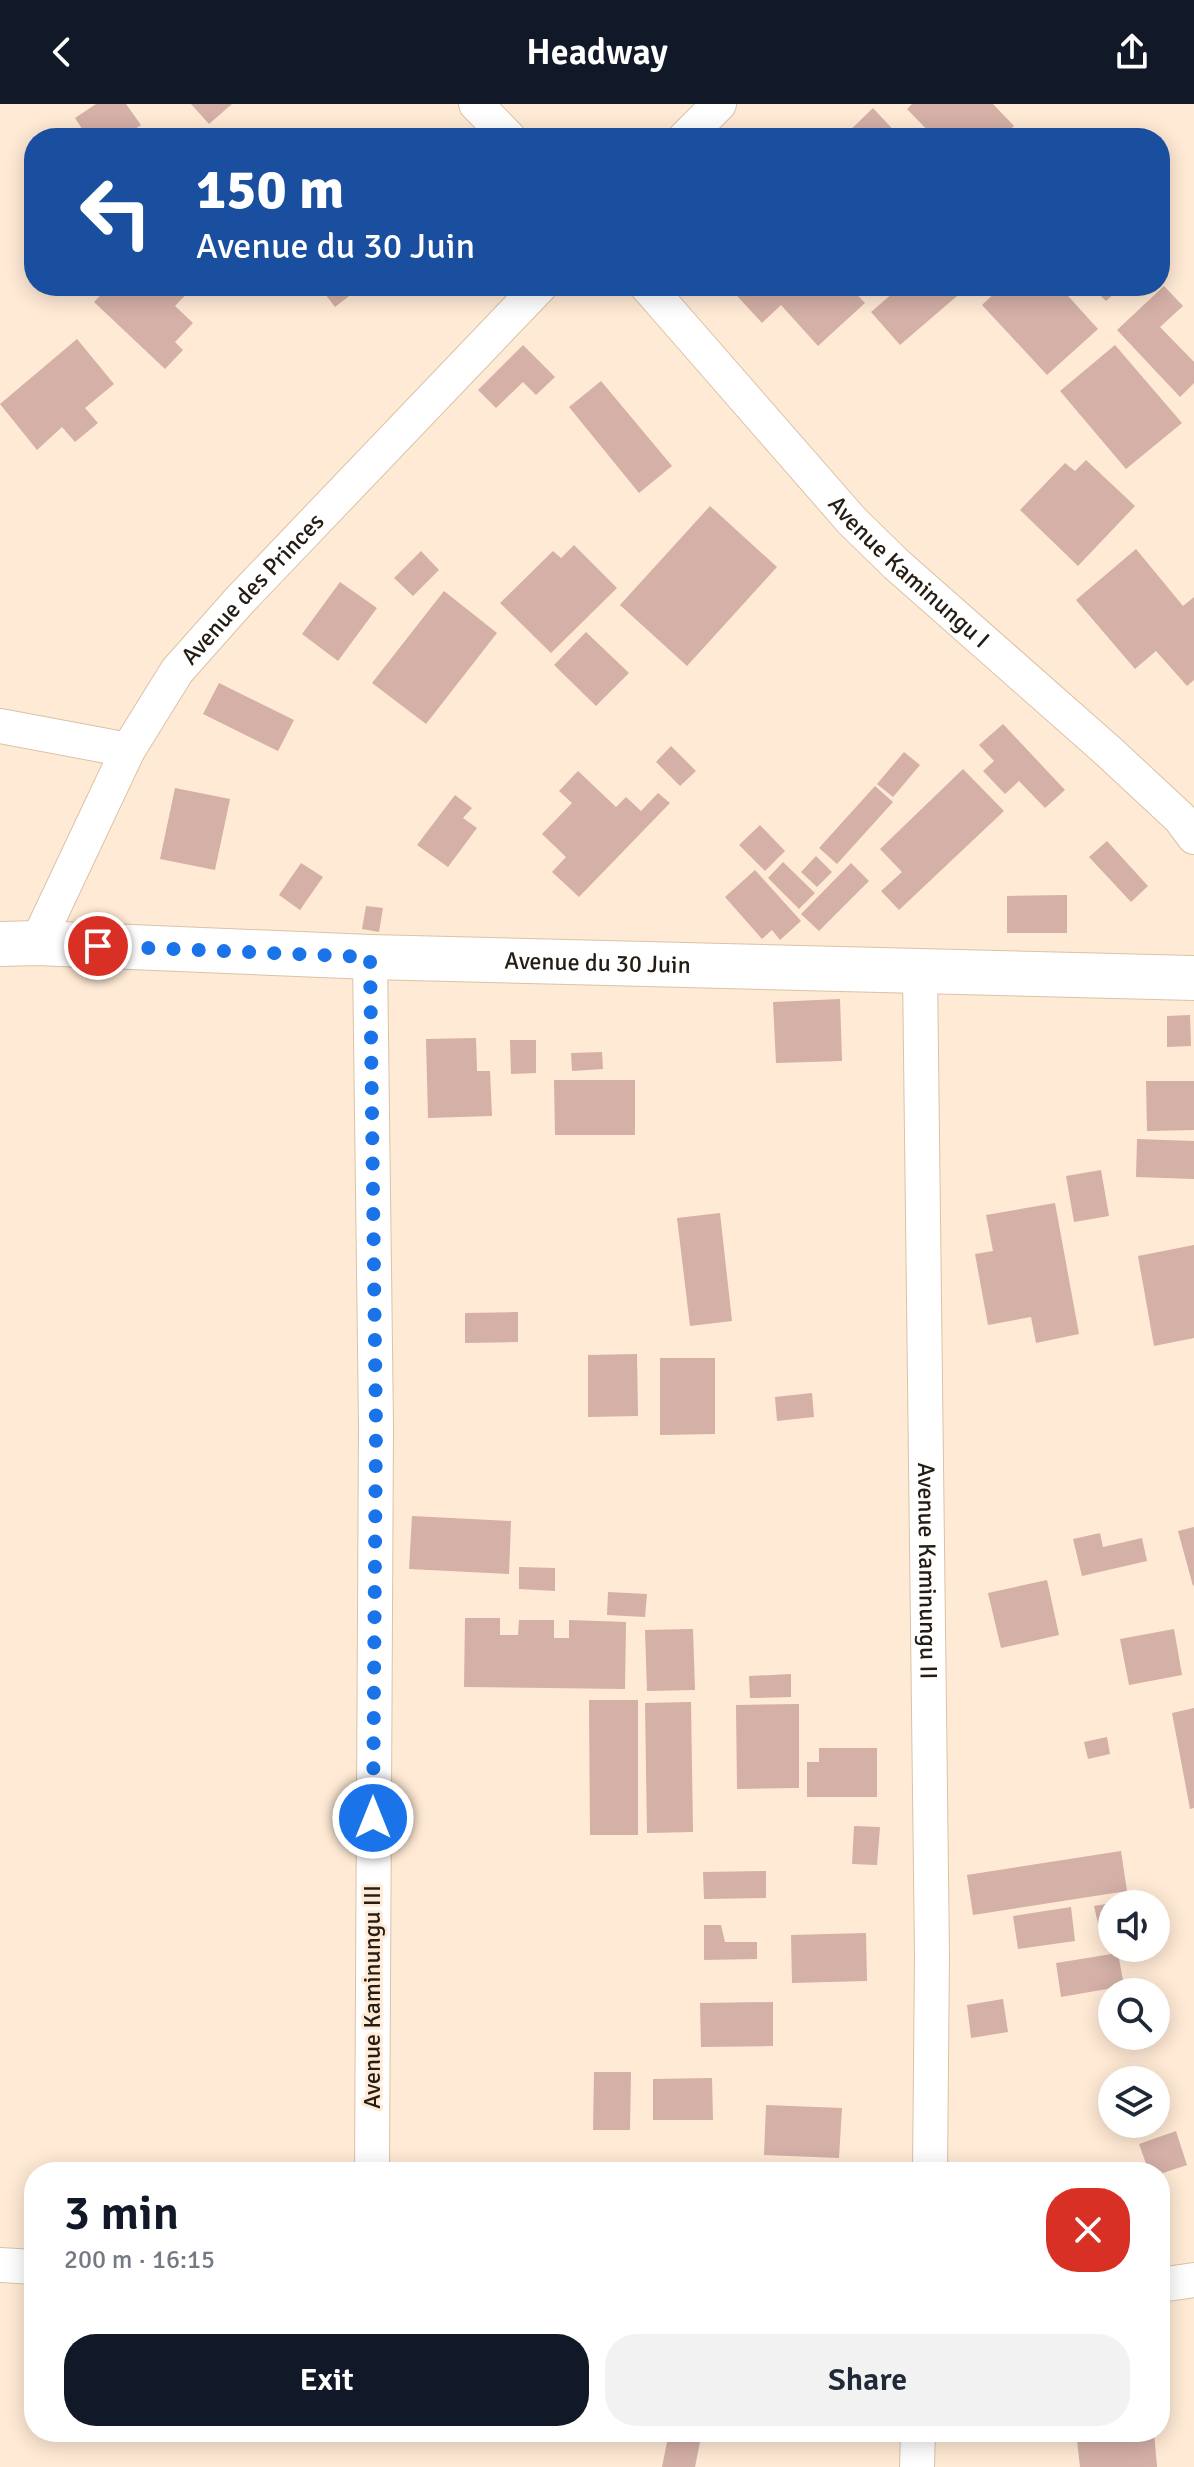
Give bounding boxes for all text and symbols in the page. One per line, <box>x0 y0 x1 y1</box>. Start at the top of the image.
icon: back <box>40 30 84 74</box>
text: Headway <box>526 30 668 75</box>
icon: share <box>1110 30 1154 74</box>
text: 150 m <box>196 155 344 224</box>
icon: left <box>64 160 168 264</box>
text: Avenue du 30 Juin <box>196 224 475 269</box>
street label: Avenue Kaminungu I <box>822 489 996 654</box>
street label: Avenue des Princes <box>175 506 330 671</box>
pin <box>64 912 132 980</box>
icon: arrive <box>76 924 120 968</box>
street label: Avenue du 30 Juin <box>504 945 691 980</box>
street label: Avenue Kaminungu II <box>911 1462 944 1680</box>
position arrow <box>331 1776 415 1860</box>
street label: Avenue Kaminungu III <box>357 1885 387 2109</box>
map controls <box>1098 1890 1170 2138</box>
button: sound <box>1098 1890 1170 1962</box>
button: search <box>1098 1978 1170 2050</box>
button: layers <box>1098 2066 1170 2138</box>
text: 3 min <box>64 2184 179 2243</box>
button: close <box>1046 2188 1130 2272</box>
text: 200 m · 16:15 <box>64 2244 215 2276</box>
button: Exit <box>64 2334 589 2426</box>
button: Share <box>605 2334 1130 2426</box>

